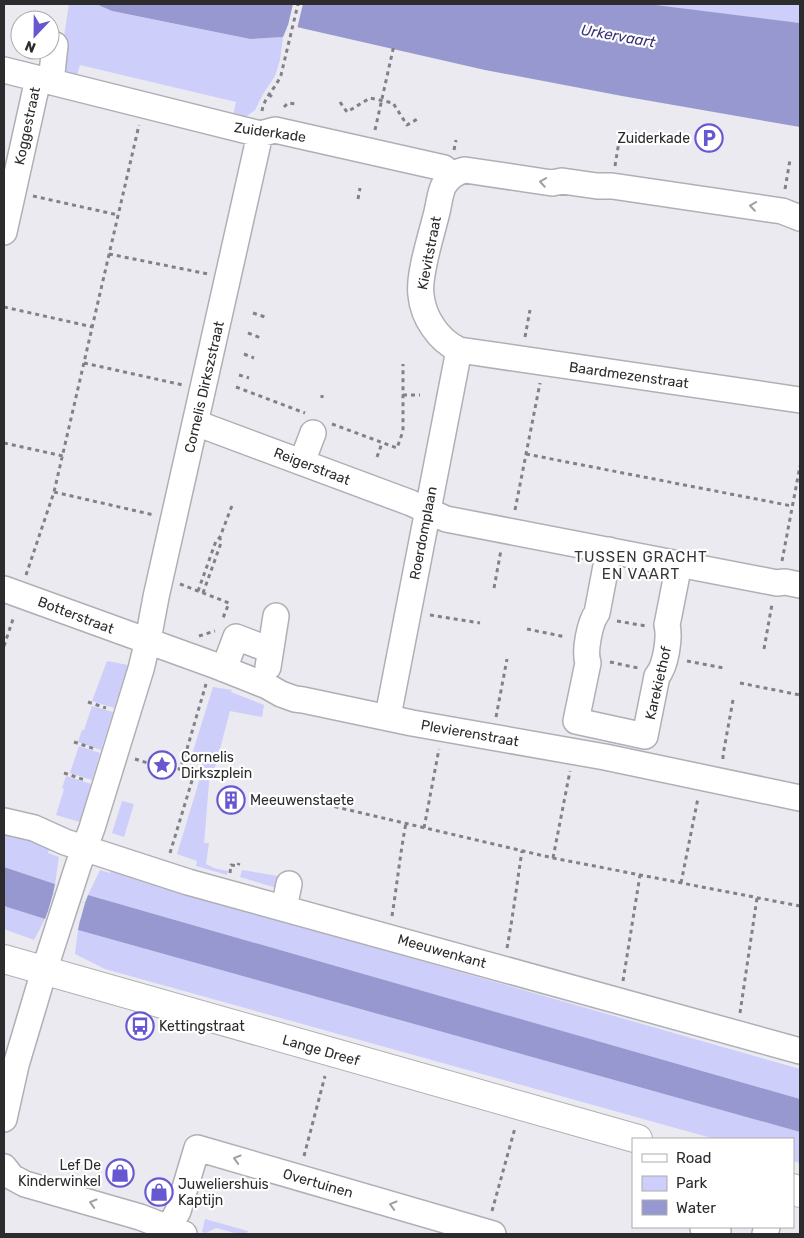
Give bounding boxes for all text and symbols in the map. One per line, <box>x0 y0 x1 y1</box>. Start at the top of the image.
north arrow <box>10 10 60 60</box>
water label: Urkervaart <box>580 21 657 51</box>
text: N <box>22 37 38 56</box>
street label: Koggestraat <box>11 85 44 167</box>
street label: Zuiderkade <box>233 119 307 146</box>
parking icon: Zuiderkade <box>694 123 724 153</box>
place label: Zuiderkade <box>618 130 690 147</box>
one-way arrow <box>539 177 547 188</box>
one-way arrow <box>749 202 758 212</box>
street label: Kievitstraat <box>414 214 445 291</box>
street label: Cornelis Dirkszstraat <box>181 319 228 455</box>
street label: Baardmezenstraat <box>568 359 690 392</box>
street label: Reigerstraat <box>271 444 353 489</box>
street label: Roerdomplaan <box>406 485 441 581</box>
district label: TUSSEN GRACHT EN VAART <box>574 548 708 583</box>
street label: Botterstraat <box>35 593 117 638</box>
street label: Karekiethof <box>642 644 675 721</box>
street label: Plevierenstraat <box>420 717 521 751</box>
place label: Cornelis Dirkszplein <box>181 749 252 782</box>
place icon: Cornelis Dirkszplein <box>147 750 177 780</box>
building icon: Meeuwenstaete <box>216 785 246 815</box>
place label: Meeuwenstaete <box>250 792 354 809</box>
street label: Meeuwenkant <box>396 931 489 972</box>
bus stop icon: Kettingstraat <box>125 1011 155 1041</box>
place label: Kettingstraat <box>159 1018 245 1035</box>
street label: Lange Dreef <box>280 1031 362 1070</box>
legend <box>632 1138 794 1228</box>
text: Road <box>676 1149 712 1167</box>
one-way arrow <box>234 1155 242 1165</box>
place label: Lef De Kinderwinkel <box>18 1157 101 1190</box>
shop icon: Lef De Kinderwinkel <box>105 1158 135 1188</box>
street label: Overtuinen <box>281 1165 355 1202</box>
text: Park <box>676 1174 707 1192</box>
place label: Juweliershuis Kaptijn <box>178 1176 269 1209</box>
shop icon: Juweliershuis Kaptijn <box>144 1177 174 1207</box>
one-way arrow <box>90 1199 98 1209</box>
text: Water <box>676 1199 716 1217</box>
one-way arrow <box>390 1201 398 1211</box>

